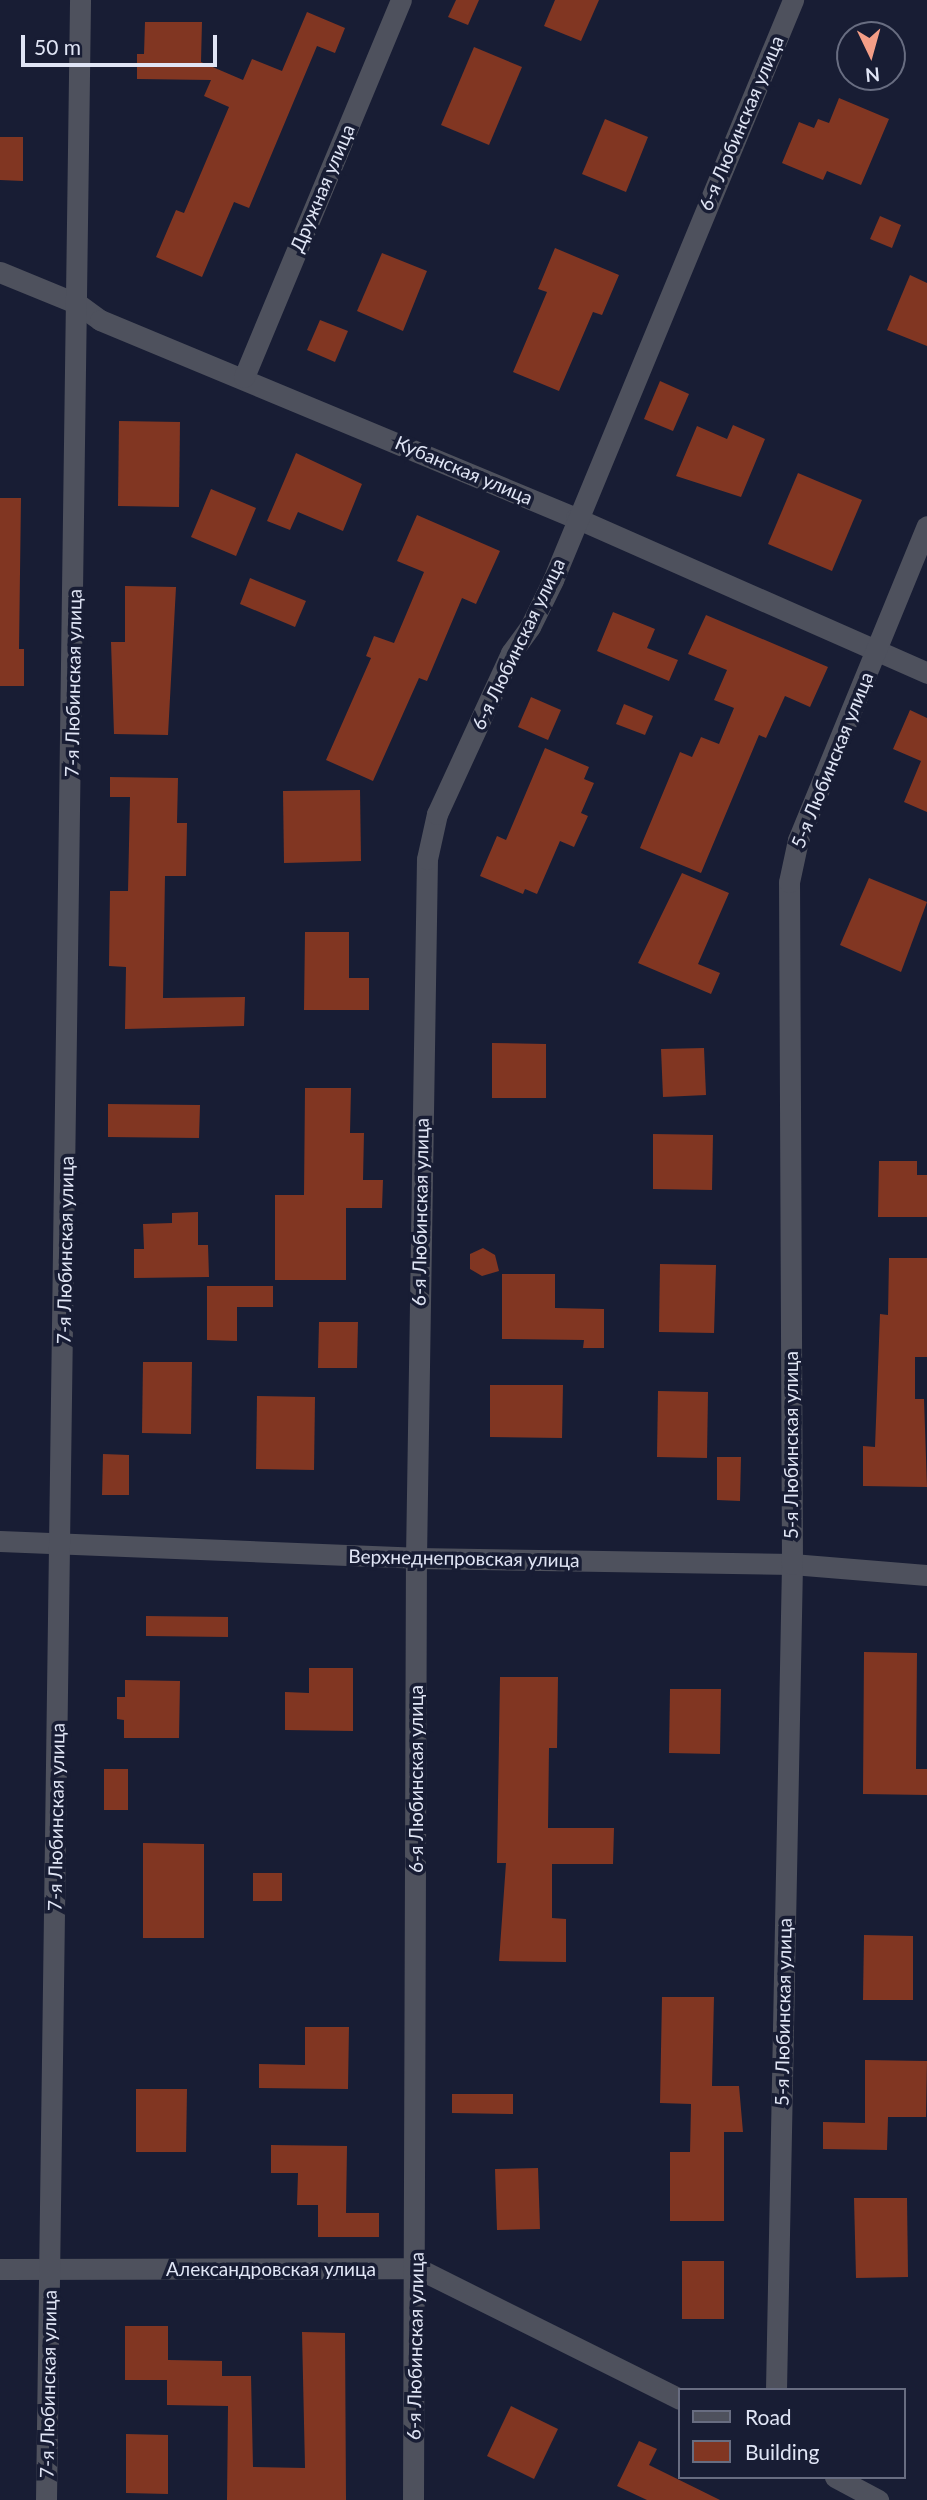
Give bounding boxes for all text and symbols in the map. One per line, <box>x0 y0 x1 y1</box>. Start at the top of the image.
scale bar <box>24 21 220 65</box>
north arrow <box>836 21 906 91</box>
street label: 6-я Любинская улица <box>694 32 788 214</box>
text: 50 m <box>34 34 81 59</box>
text: N <box>864 63 881 88</box>
street label: Дружная улица <box>285 121 359 255</box>
street label: Кубанская улица <box>392 431 536 509</box>
street label: 6-я Любинская улица <box>467 554 569 734</box>
street label: 7-я Любинская улица <box>60 589 86 777</box>
street label: 5-я Любинская улица <box>786 669 878 851</box>
street label: 6-я Любинская улица <box>407 1118 433 1306</box>
street label: 7-я Любинская улица <box>52 1156 78 1344</box>
street label: 5-я Любинская улица <box>780 1351 802 1539</box>
street label: Верхнеднепровская улица <box>348 1545 580 1571</box>
street label: 6-я Любинская улица <box>405 1685 427 1873</box>
street label: 7-я Любинская улица <box>43 1723 69 1911</box>
street label: 5-я Любинская улица <box>770 1918 796 2106</box>
street label: 6-я Любинская улица <box>402 2252 428 2440</box>
street label: Александровская улица <box>166 2258 376 2280</box>
street label: 7-я Любинская улица <box>35 2290 61 2478</box>
legend <box>678 2388 906 2479</box>
text: Road <box>745 2404 792 2429</box>
text: Building <box>745 2439 820 2464</box>

